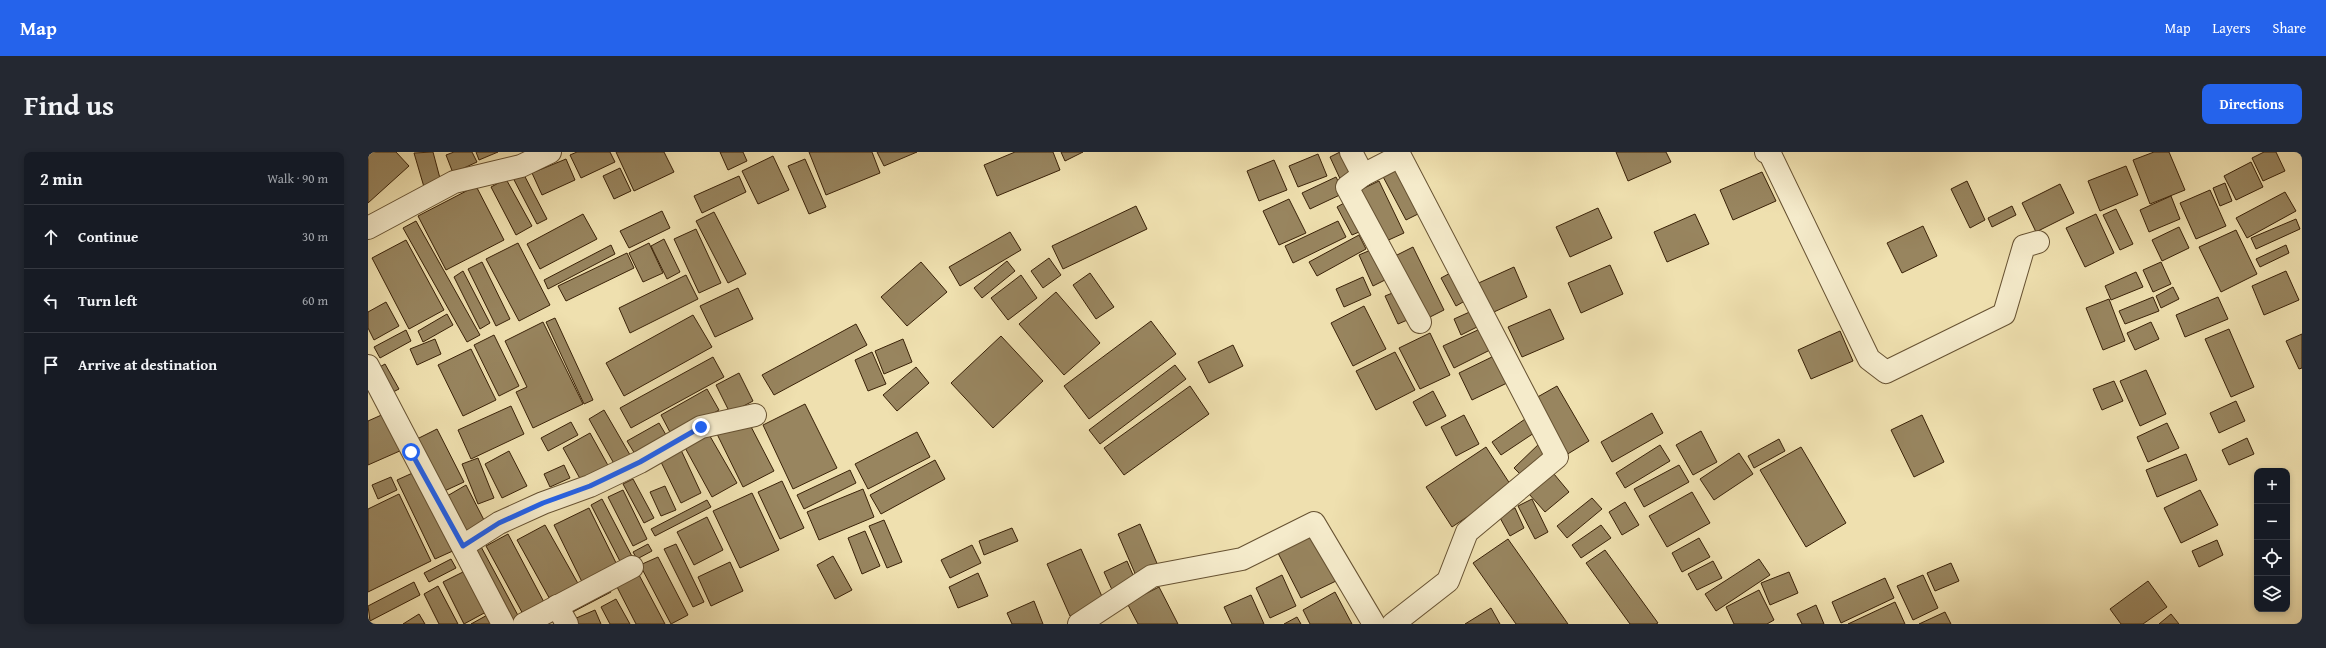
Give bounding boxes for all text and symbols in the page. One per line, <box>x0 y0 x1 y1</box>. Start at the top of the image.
text: Map <box>20 14 57 42</box>
text: Map <box>2165 18 2191 38</box>
text: Layers <box>2213 18 2251 38</box>
text: Share <box>2273 18 2306 38</box>
text: Find us <box>24 84 114 125</box>
button: Directions <box>2202 84 2302 124</box>
text: 2 min <box>40 166 82 191</box>
text: Walk · 90 m <box>267 169 328 188</box>
icon: ahead <box>40 226 62 248</box>
text: Continue <box>78 226 139 247</box>
text: 30 m <box>302 227 328 246</box>
icon: left <box>40 290 62 312</box>
text: Turn left <box>78 290 137 311</box>
text: 60 m <box>302 291 328 310</box>
icon: arrive <box>40 354 62 376</box>
text: Arrive at destination <box>78 354 217 375</box>
route end <box>692 418 710 436</box>
route start <box>402 443 420 461</box>
map controls <box>2254 468 2290 612</box>
button: + <box>2254 468 2290 504</box>
button: − <box>2254 504 2290 540</box>
button: locate <box>2254 540 2290 576</box>
button: layers <box>2254 576 2290 612</box>

